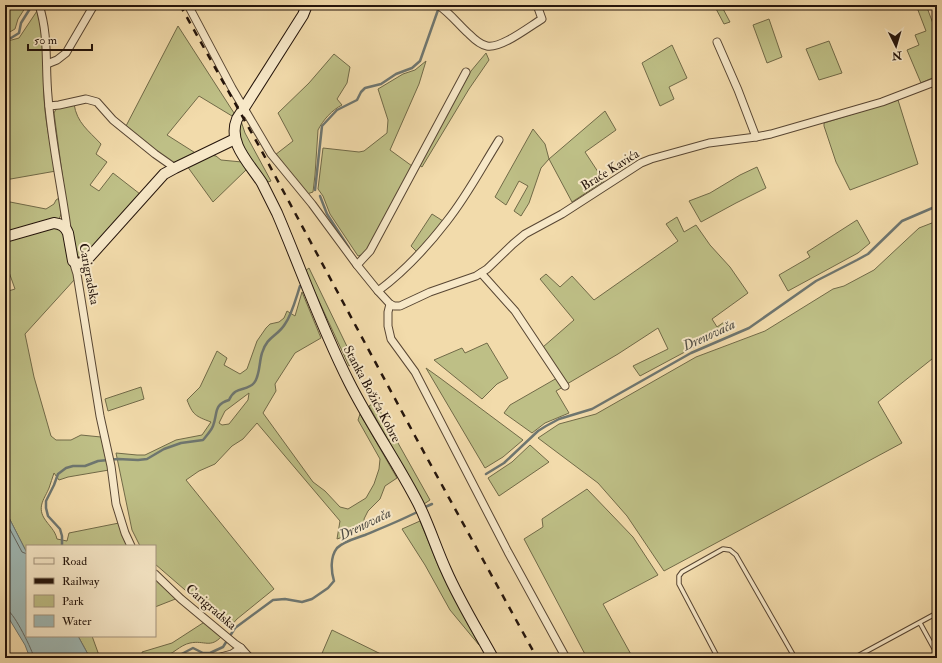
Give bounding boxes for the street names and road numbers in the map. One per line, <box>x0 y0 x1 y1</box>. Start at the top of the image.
street label: Braće Kavića <box>578 145 643 194</box>
street label: Carigradska <box>75 242 103 307</box>
street label: Stanka Božića Kobre <box>340 343 404 446</box>
street label: Carigradska <box>182 581 240 634</box>

